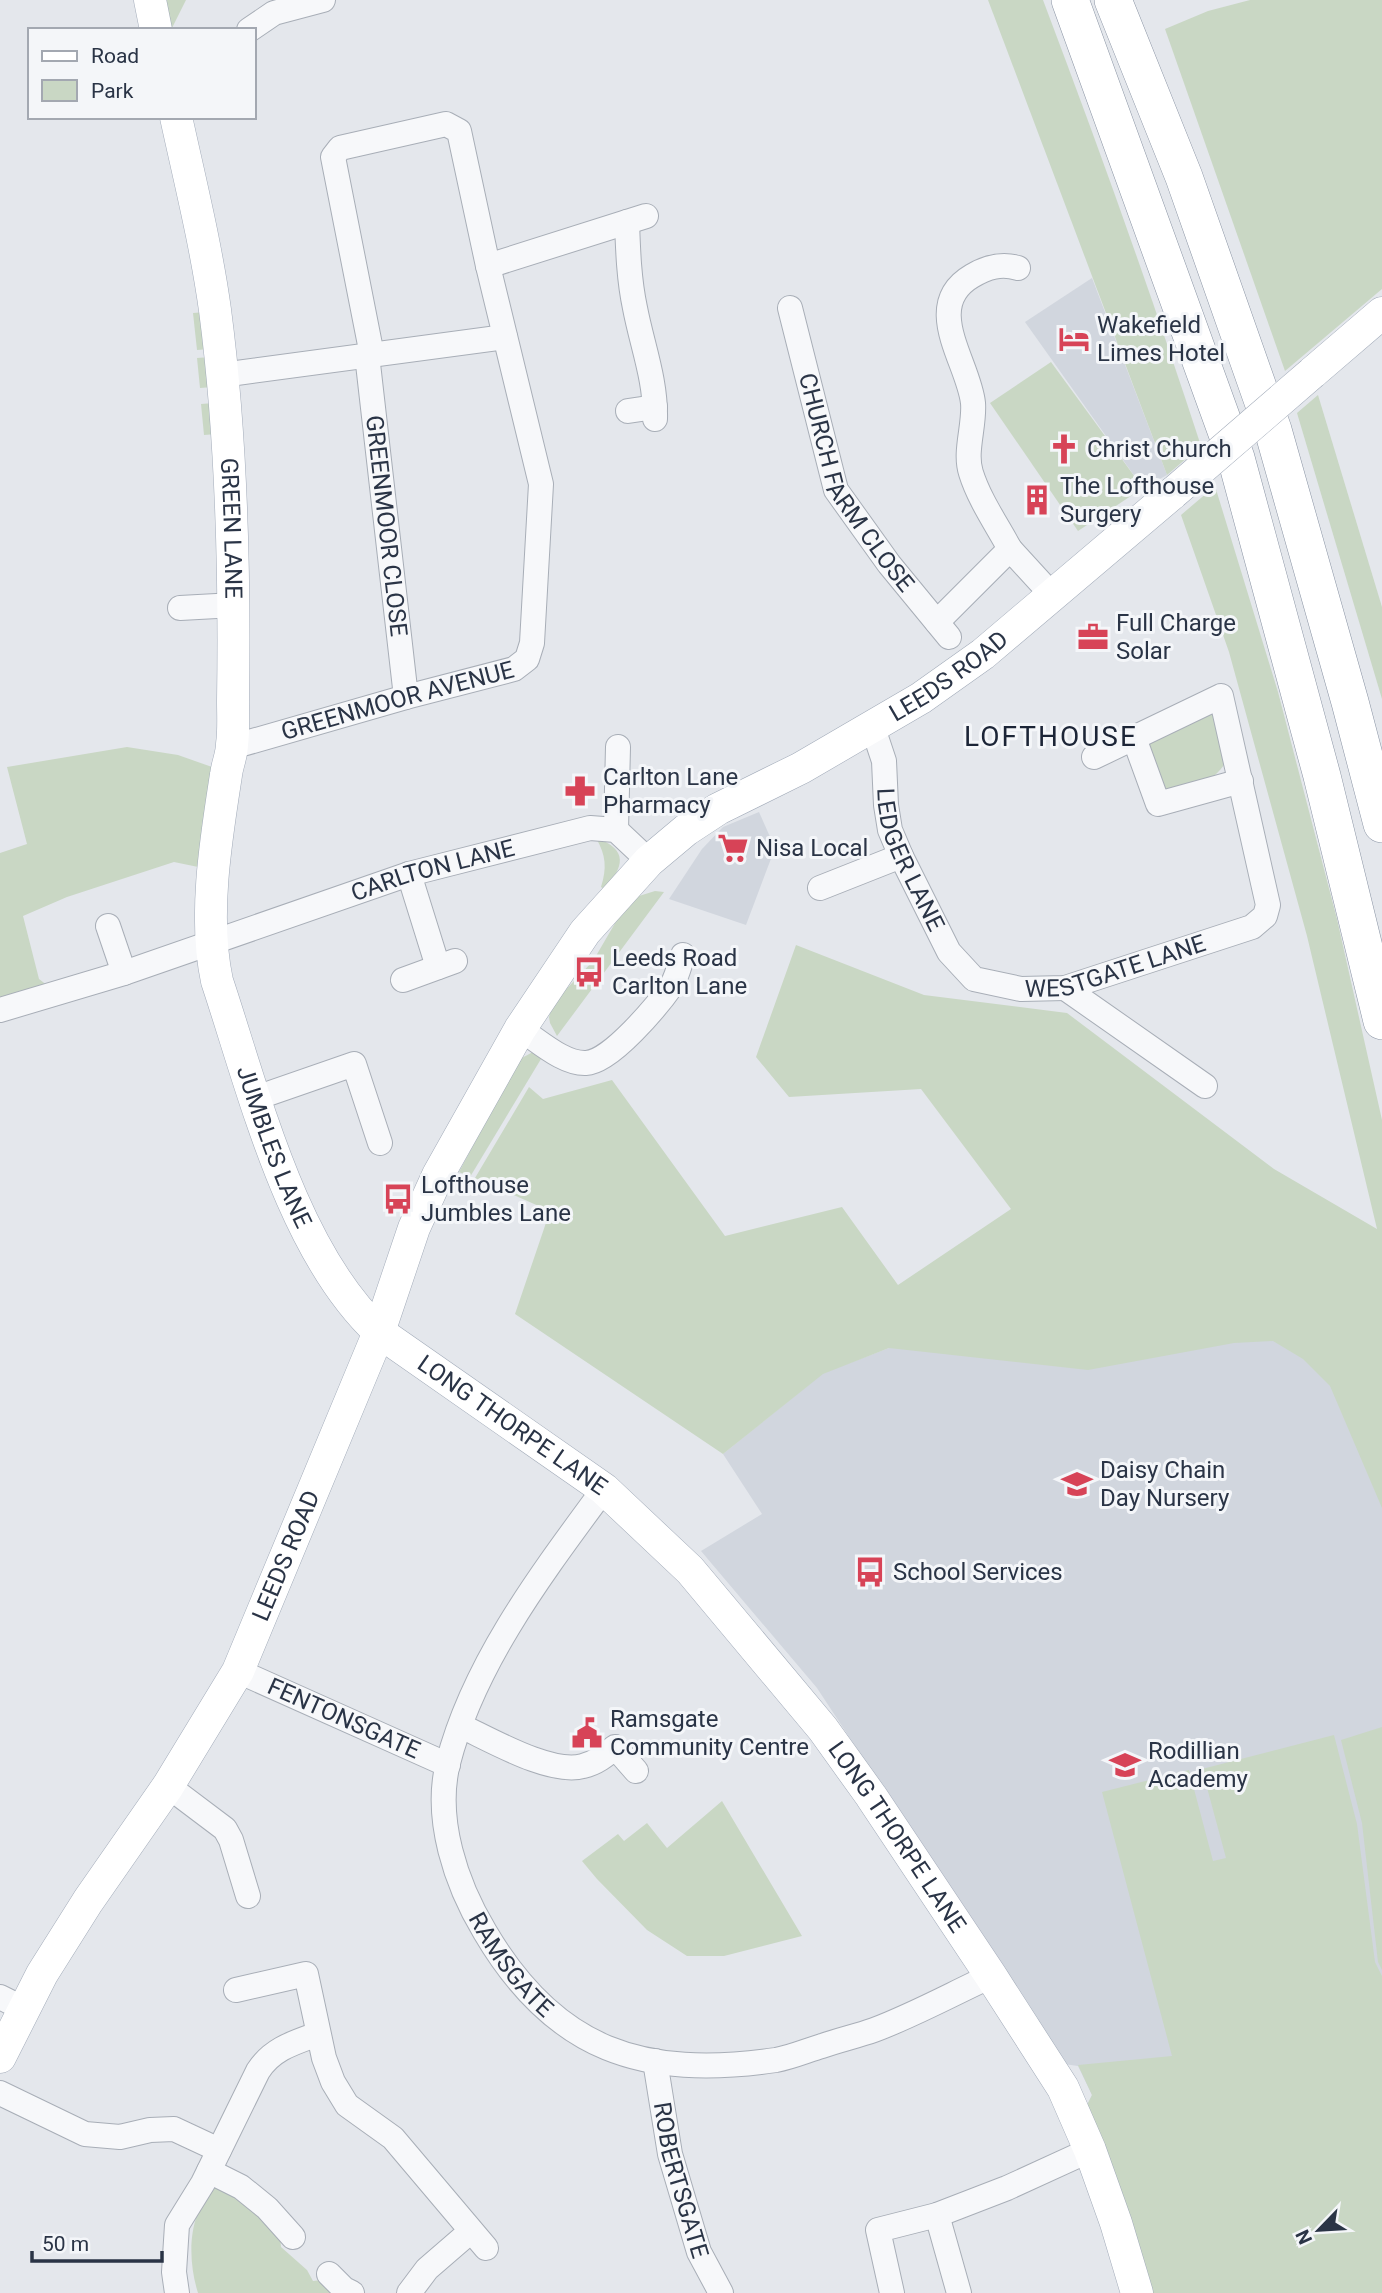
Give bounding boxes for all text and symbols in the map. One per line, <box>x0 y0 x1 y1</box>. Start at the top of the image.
legend <box>28 28 256 119</box>
text: Road <box>91 44 139 68</box>
text: Park <box>91 79 134 103</box>
place label: Wakefield Limes Hotel <box>1097 311 1225 367</box>
hotel icon: Wakefield Limes Hotel <box>1057 322 1091 356</box>
street label: CHURCH FARM CLOSE <box>793 370 920 597</box>
street label: GREENMOOR CLOSE <box>360 414 413 638</box>
church icon: Christ Church <box>1047 432 1081 466</box>
place label: Christ Church <box>1087 435 1232 463</box>
street label: GREEN LANE <box>215 457 247 599</box>
place label: The Lofthouse Surgery <box>1060 472 1214 528</box>
building icon: The Lofthouse Surgery <box>1020 483 1054 517</box>
place label: Full Charge Solar <box>1116 609 1236 665</box>
office icon: Full Charge Solar <box>1076 620 1110 654</box>
street label: LEEDS ROAD <box>884 625 1014 727</box>
street label: GREENMOOR AVENUE <box>278 656 517 746</box>
district label: LOFTHOUSE <box>964 720 1138 753</box>
place label: Carlton Lane Pharmacy <box>603 763 738 819</box>
pharmacy icon: Carlton Lane Pharmacy <box>563 774 597 808</box>
street label: LEDGER LANE <box>871 787 950 936</box>
supermarket icon: Nisa Local <box>716 831 750 865</box>
street label: CARLTON LANE <box>347 834 517 907</box>
place label: Nisa Local <box>756 834 868 862</box>
street label: WESTGATE LANE <box>1025 929 1209 1003</box>
place label: Leeds Road Carlton Lane <box>612 944 747 1000</box>
bus stop icon: Leeds Road Carlton Lane <box>572 955 606 989</box>
street label: JUMBLES LANE <box>231 1062 317 1232</box>
place label: Lofthouse Jumbles Lane <box>421 1171 571 1227</box>
bus stop icon: Lofthouse Jumbles Lane <box>381 1182 415 1216</box>
street label: LONG THORPE LANE <box>412 1349 613 1501</box>
place label: Daisy Chain Day Nursery <box>1100 1456 1230 1512</box>
school or university icon: Daisy Chain Day Nursery <box>1060 1467 1094 1501</box>
street label: LEEDS ROAD <box>246 1486 326 1625</box>
bus stop icon: School Services <box>853 1555 887 1589</box>
place label: School Services <box>893 1558 1063 1586</box>
street label: FENTONSGATE <box>263 1672 424 1765</box>
place label: Ramsgate Community Centre <box>610 1705 809 1761</box>
public building icon: Ramsgate Community Centre <box>570 1716 604 1750</box>
street label: LONG THORPE LANE <box>822 1736 972 1938</box>
place label: Rodillian Academy <box>1148 1737 1249 1793</box>
school or university icon: Rodillian Academy <box>1108 1748 1142 1782</box>
street label: RAMSGATE <box>463 1907 559 2023</box>
street label: ROBERTSGATE <box>648 2100 714 2262</box>
north arrow <box>1284 2195 1354 2265</box>
scale bar <box>32 2220 161 2264</box>
text: N <box>1291 2226 1317 2248</box>
text: 50 m <box>42 2232 89 2256</box>

